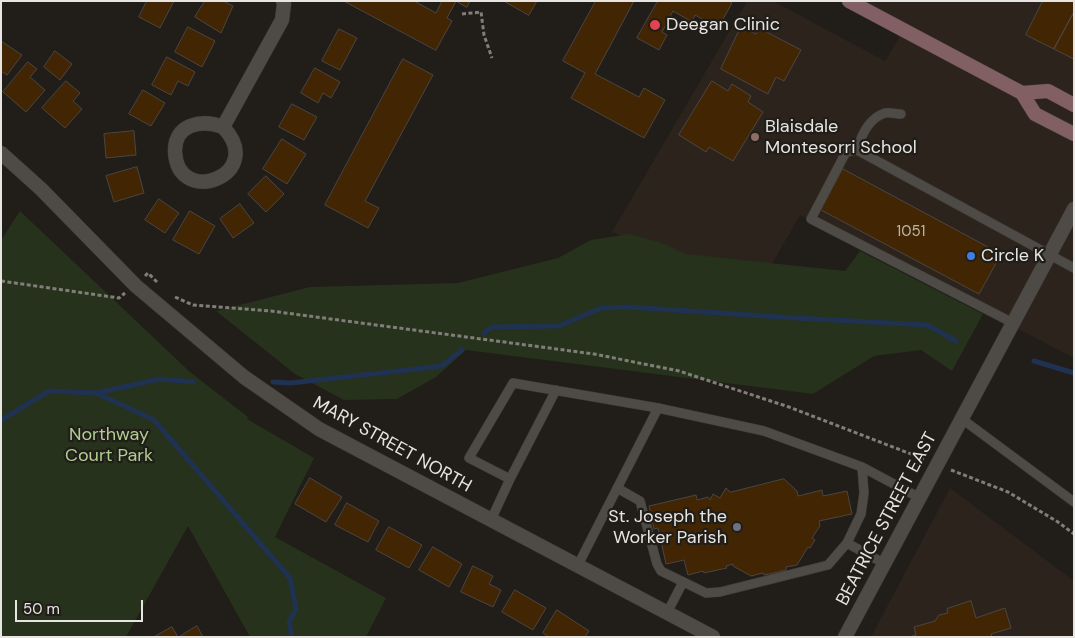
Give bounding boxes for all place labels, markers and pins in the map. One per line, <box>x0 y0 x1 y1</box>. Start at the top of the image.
place label: Deegan Clinic <box>666 14 780 36</box>
marker: Deegan Clinic <box>648 18 662 32</box>
place label: Blaisdale Montesorri School <box>765 116 917 158</box>
marker: Blaisdale Montesorri School <box>749 131 761 143</box>
place label: Circle K <box>981 245 1044 267</box>
marker: Circle K <box>965 250 977 262</box>
place label: St. Joseph the Worker Parish <box>608 506 727 548</box>
marker: St. Joseph the Worker Parish <box>731 521 743 533</box>

